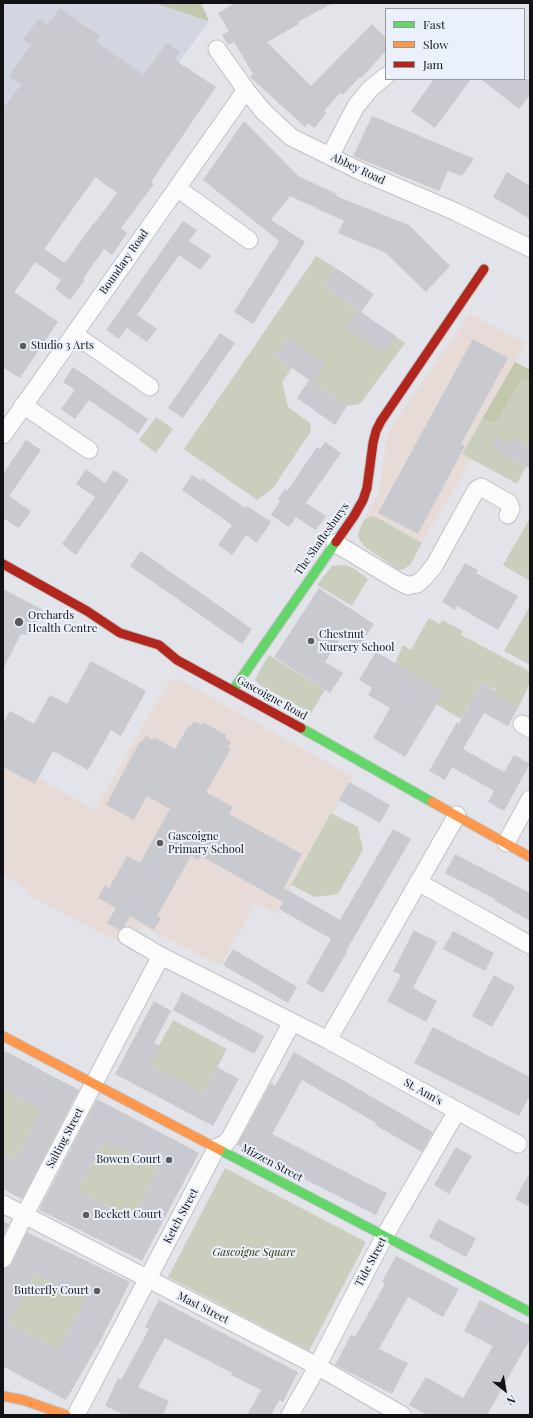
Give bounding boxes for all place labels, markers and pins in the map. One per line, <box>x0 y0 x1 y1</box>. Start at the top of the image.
place label: Studio 3 Arts <box>31 339 94 353</box>
marker: Studio 3 Arts <box>18 341 28 351</box>
place label: Orchards Health Centre <box>28 609 97 635</box>
marker: Orchards Health Centre <box>13 616 25 628</box>
place label: Chestnut Nursery School <box>319 628 394 654</box>
marker: Chestnut Nursery School <box>306 636 316 646</box>
place label: Gascoigne Primary School <box>168 830 244 856</box>
marker: Gascoigne Primary School <box>155 838 165 848</box>
place label: Bowen Court <box>96 1153 161 1167</box>
marker: Bowen Court <box>164 1155 174 1165</box>
place label: Beckett Court <box>94 1208 162 1222</box>
marker: Beckett Court <box>81 1210 91 1220</box>
place label: Butterfly Court <box>14 1284 89 1298</box>
marker: Butterfly Court <box>92 1286 102 1296</box>

